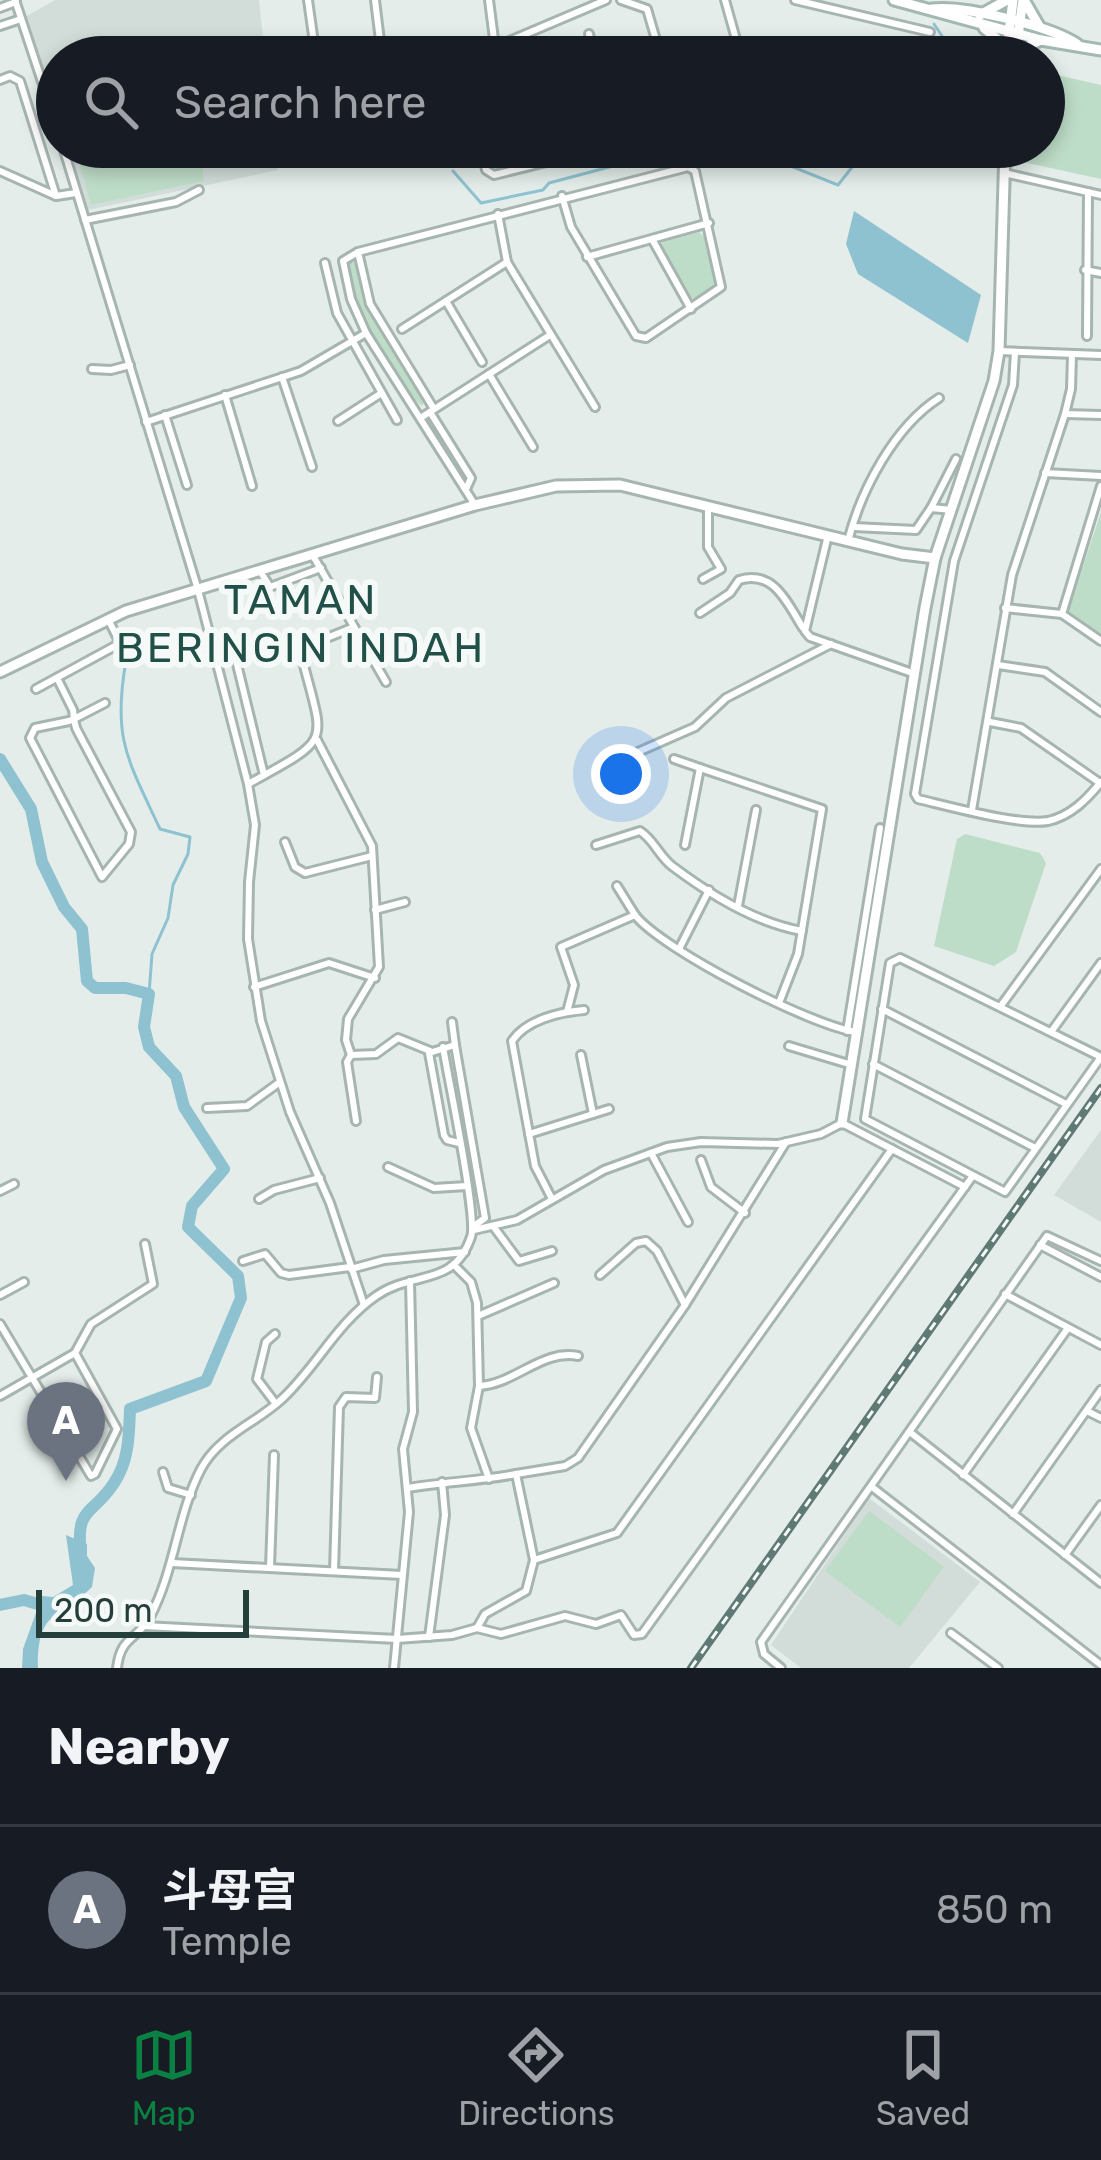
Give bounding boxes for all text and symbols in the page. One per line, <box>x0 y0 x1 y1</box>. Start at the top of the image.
search box <box>36 36 1065 168</box>
icon: search <box>78 69 144 135</box>
text: Search here <box>174 76 426 129</box>
district label: TAMAN BERINGIN INDAH <box>116 575 486 673</box>
your location <box>591 744 651 804</box>
pin: A <box>27 1382 105 1481</box>
scale bar <box>36 1584 249 1637</box>
text: 200 m <box>54 1591 153 1630</box>
text: Nearby <box>48 1716 230 1777</box>
text: 斗母宫 <box>162 1864 297 1917</box>
text: A <box>73 1887 101 1933</box>
text: 850 m <box>936 1887 1053 1933</box>
text: Temple <box>162 1919 292 1965</box>
tab: Map <box>131 2022 197 2133</box>
tab: Directions <box>458 2022 615 2133</box>
tab: Saved <box>876 2022 970 2133</box>

